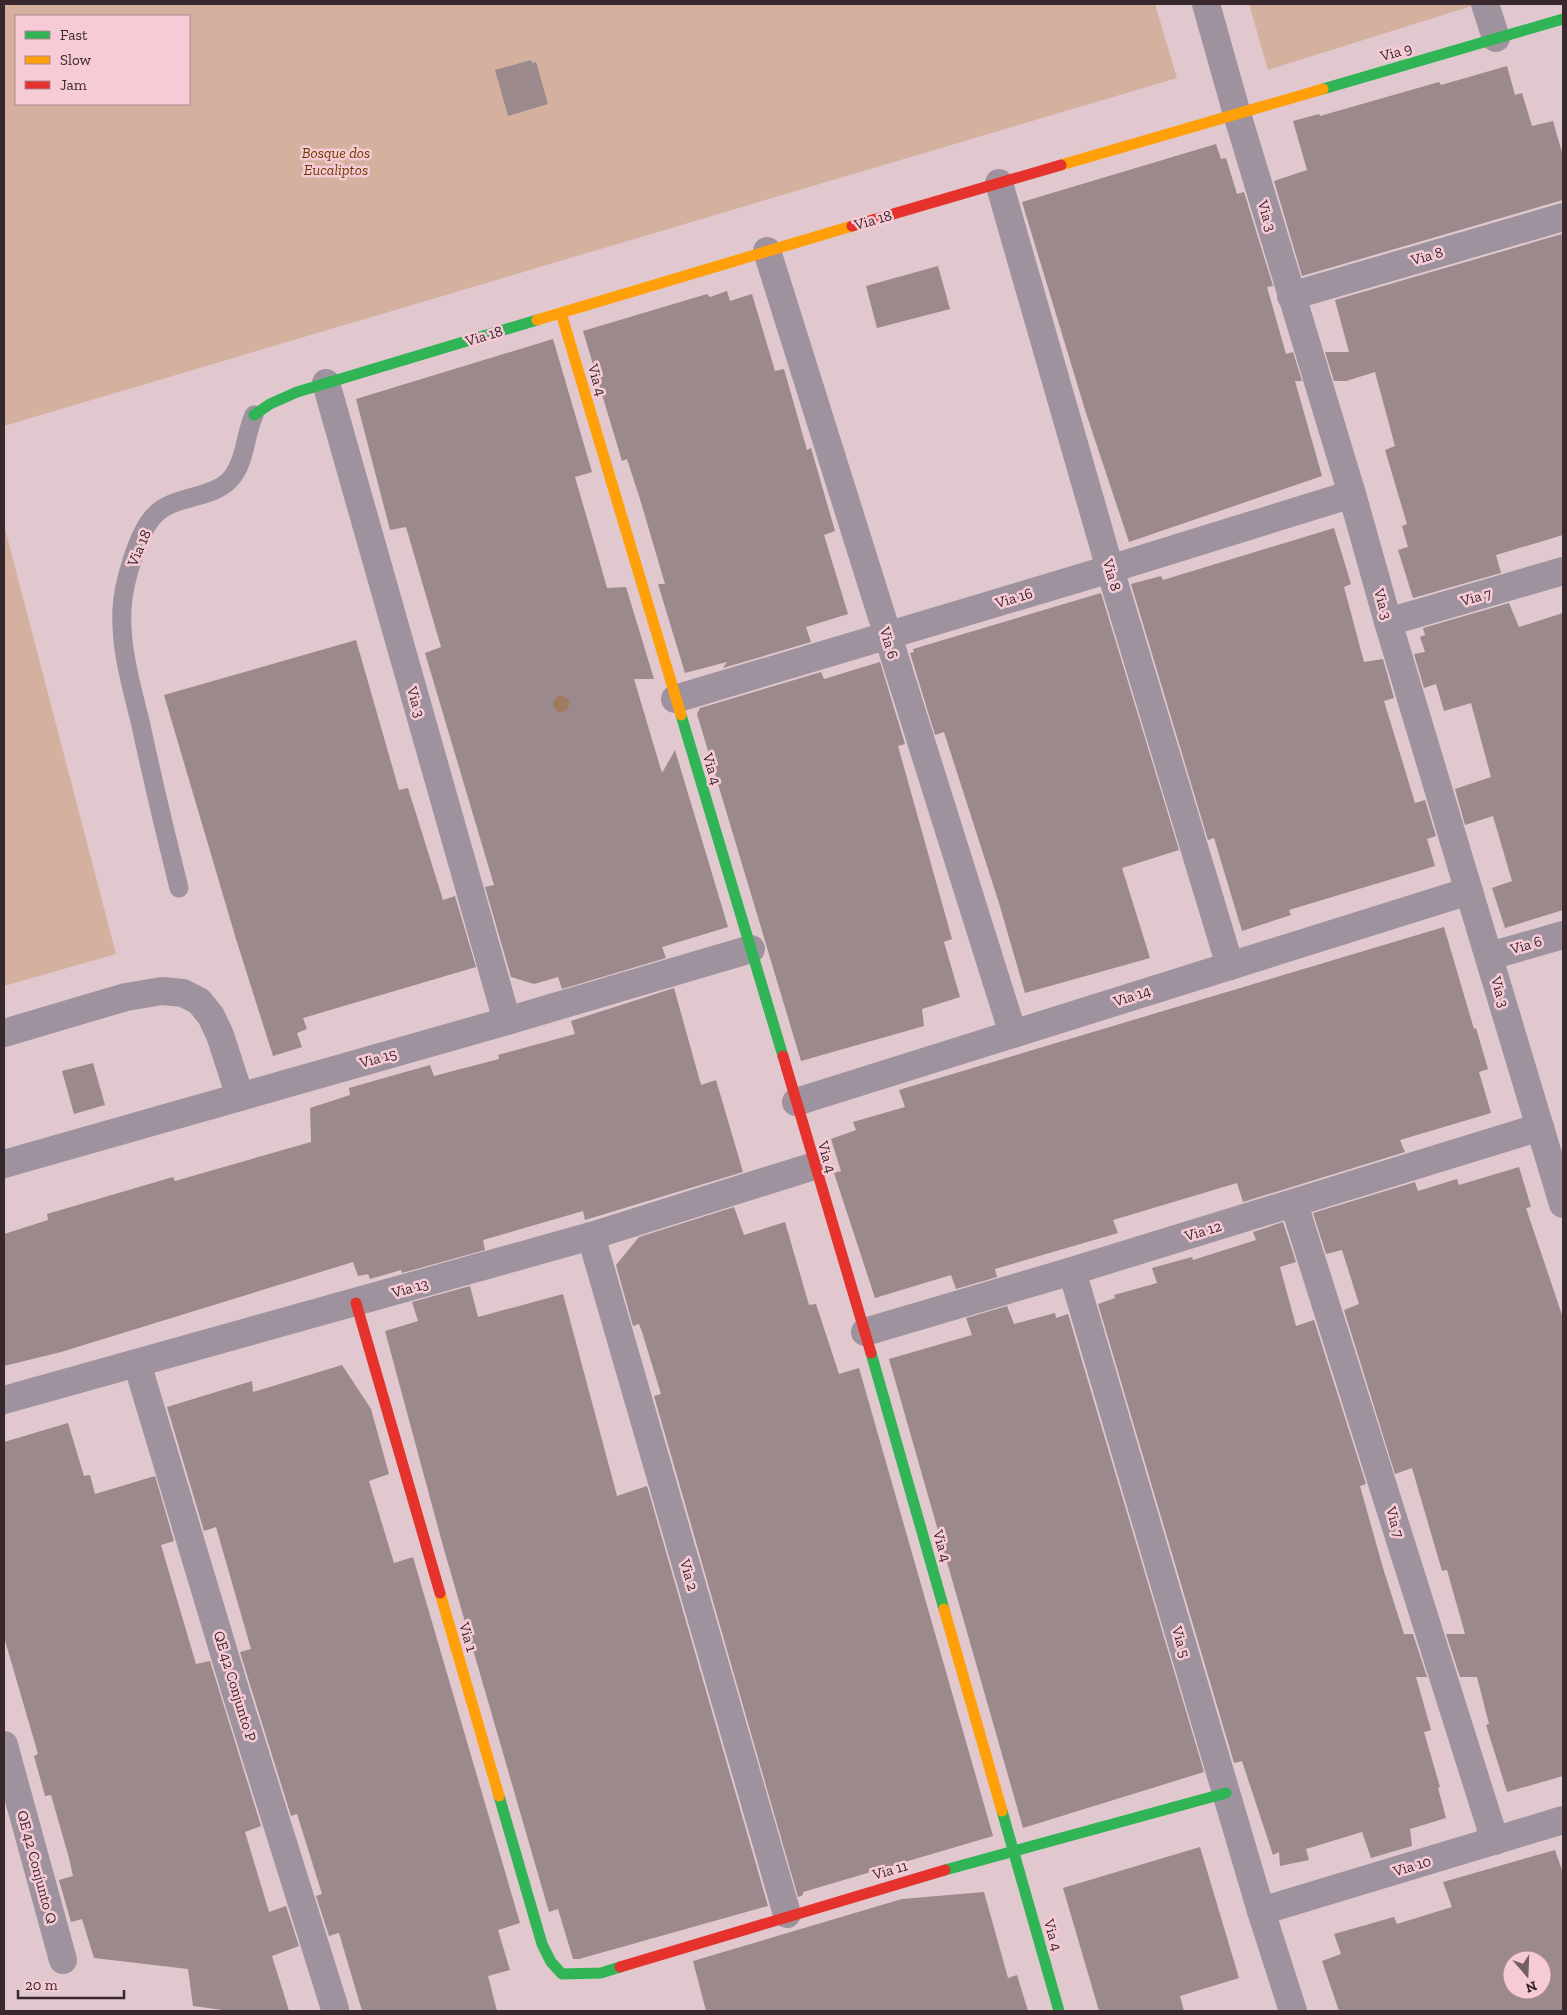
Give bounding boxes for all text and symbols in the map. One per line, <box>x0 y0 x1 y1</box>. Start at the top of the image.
legend <box>15 15 190 105</box>
text: Fast <box>60 26 88 44</box>
street label: Via 9 <box>1377 39 1414 65</box>
text: Slow <box>60 51 92 69</box>
text: Jam <box>60 76 87 94</box>
park label: Bosque dos Eucaliptos <box>302 144 370 179</box>
street label: Via 3 <box>1253 197 1280 234</box>
street label: Via 18 <box>851 206 894 234</box>
street label: Via 8 <box>1408 243 1445 269</box>
street label: Via 18 <box>462 322 505 350</box>
street label: Via 4 <box>584 361 610 398</box>
street label: Via 18 <box>123 527 155 570</box>
street label: Via 8 <box>1099 556 1125 593</box>
street label: Via 16 <box>992 584 1035 612</box>
street label: Via 7 <box>1457 584 1494 610</box>
street label: Via 3 <box>1370 585 1396 622</box>
street label: Via 6 <box>875 624 902 661</box>
street label: Via 3 <box>403 683 429 720</box>
street label: Via 4 <box>698 750 725 787</box>
street label: Via 6 <box>1507 932 1544 958</box>
street label: Via 3 <box>1487 973 1513 1010</box>
street label: Via 14 <box>1110 982 1153 1011</box>
street label: Via 15 <box>356 1044 399 1072</box>
street label: Via 4 <box>814 1138 840 1175</box>
street label: Via 12 <box>1181 1217 1224 1245</box>
street label: Via 13 <box>389 1274 430 1302</box>
street label: Via 7 <box>1382 1503 1408 1540</box>
street label: Via 4 <box>929 1527 955 1564</box>
street label: Via 2 <box>676 1556 702 1593</box>
street label: Via 1 <box>455 1619 481 1654</box>
street label: Via 5 <box>1168 1623 1194 1660</box>
street label: QE 42 Conjunto P <box>210 1629 260 1744</box>
street label: QE 42 Conjunto Q <box>13 1808 61 1926</box>
street label: Via 10 <box>1390 1852 1433 1881</box>
street label: Via 11 <box>869 1856 910 1884</box>
street label: Via 4 <box>1040 1916 1066 1953</box>
north arrow <box>1502 1950 1552 2000</box>
scale bar <box>18 1968 124 2000</box>
text: 20 m <box>25 1976 58 1994</box>
text: N <box>1523 1977 1539 1997</box>

